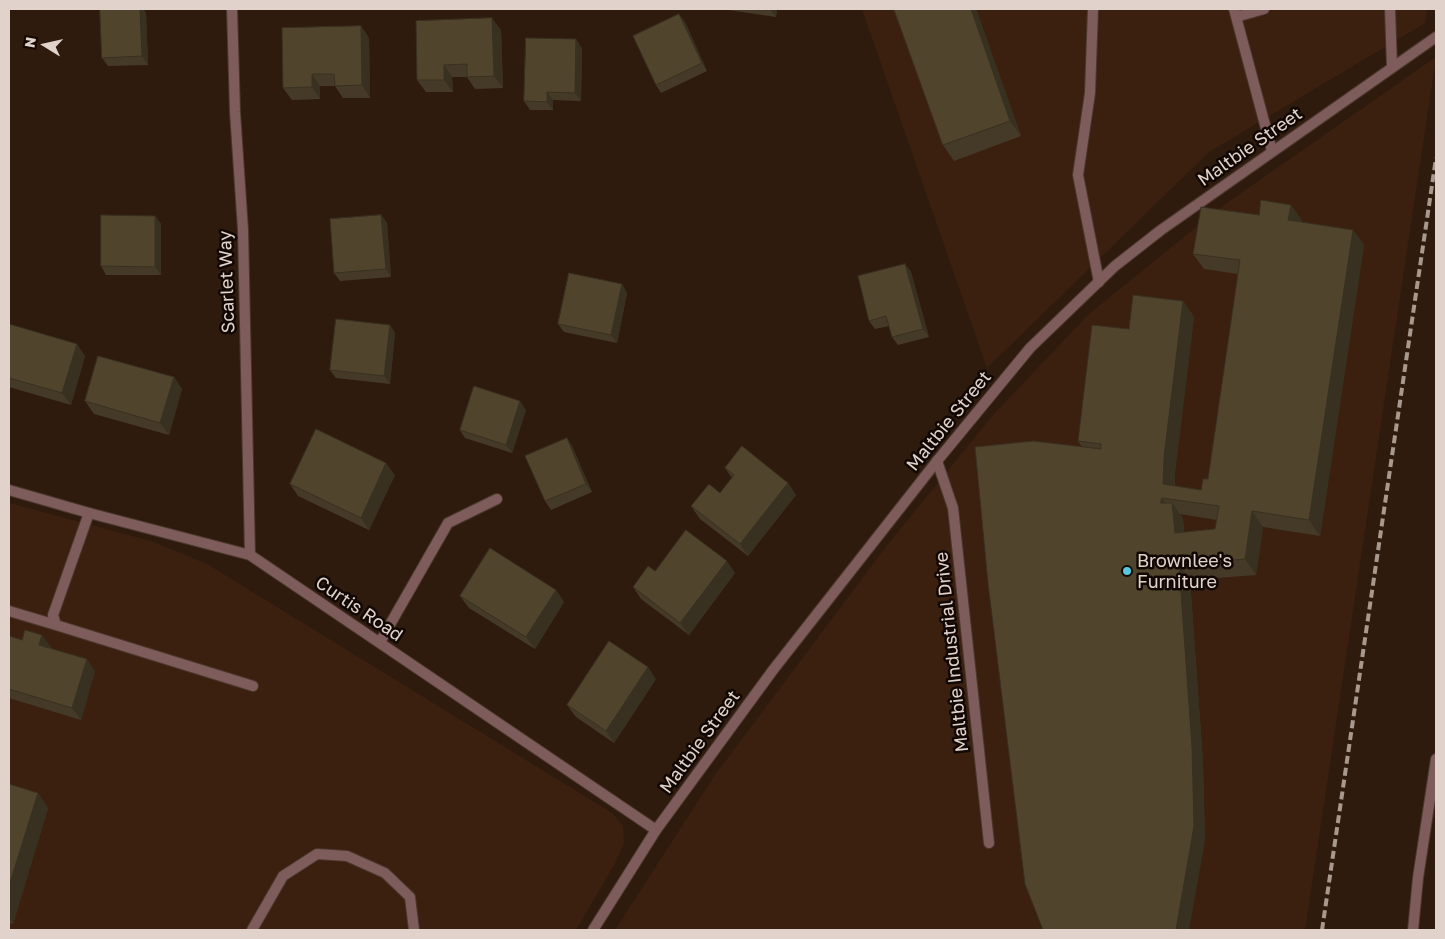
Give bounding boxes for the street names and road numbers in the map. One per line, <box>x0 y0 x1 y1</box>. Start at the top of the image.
street label: Maltbie Street <box>1194 103 1306 191</box>
street label: Scarlet Way <box>214 230 240 334</box>
street label: Maltbie Street <box>902 367 996 475</box>
street label: Maltbie Industrial Drive <box>931 551 973 753</box>
street label: Curtis Road <box>311 572 407 646</box>
street label: Maltbie Street <box>655 686 745 798</box>

